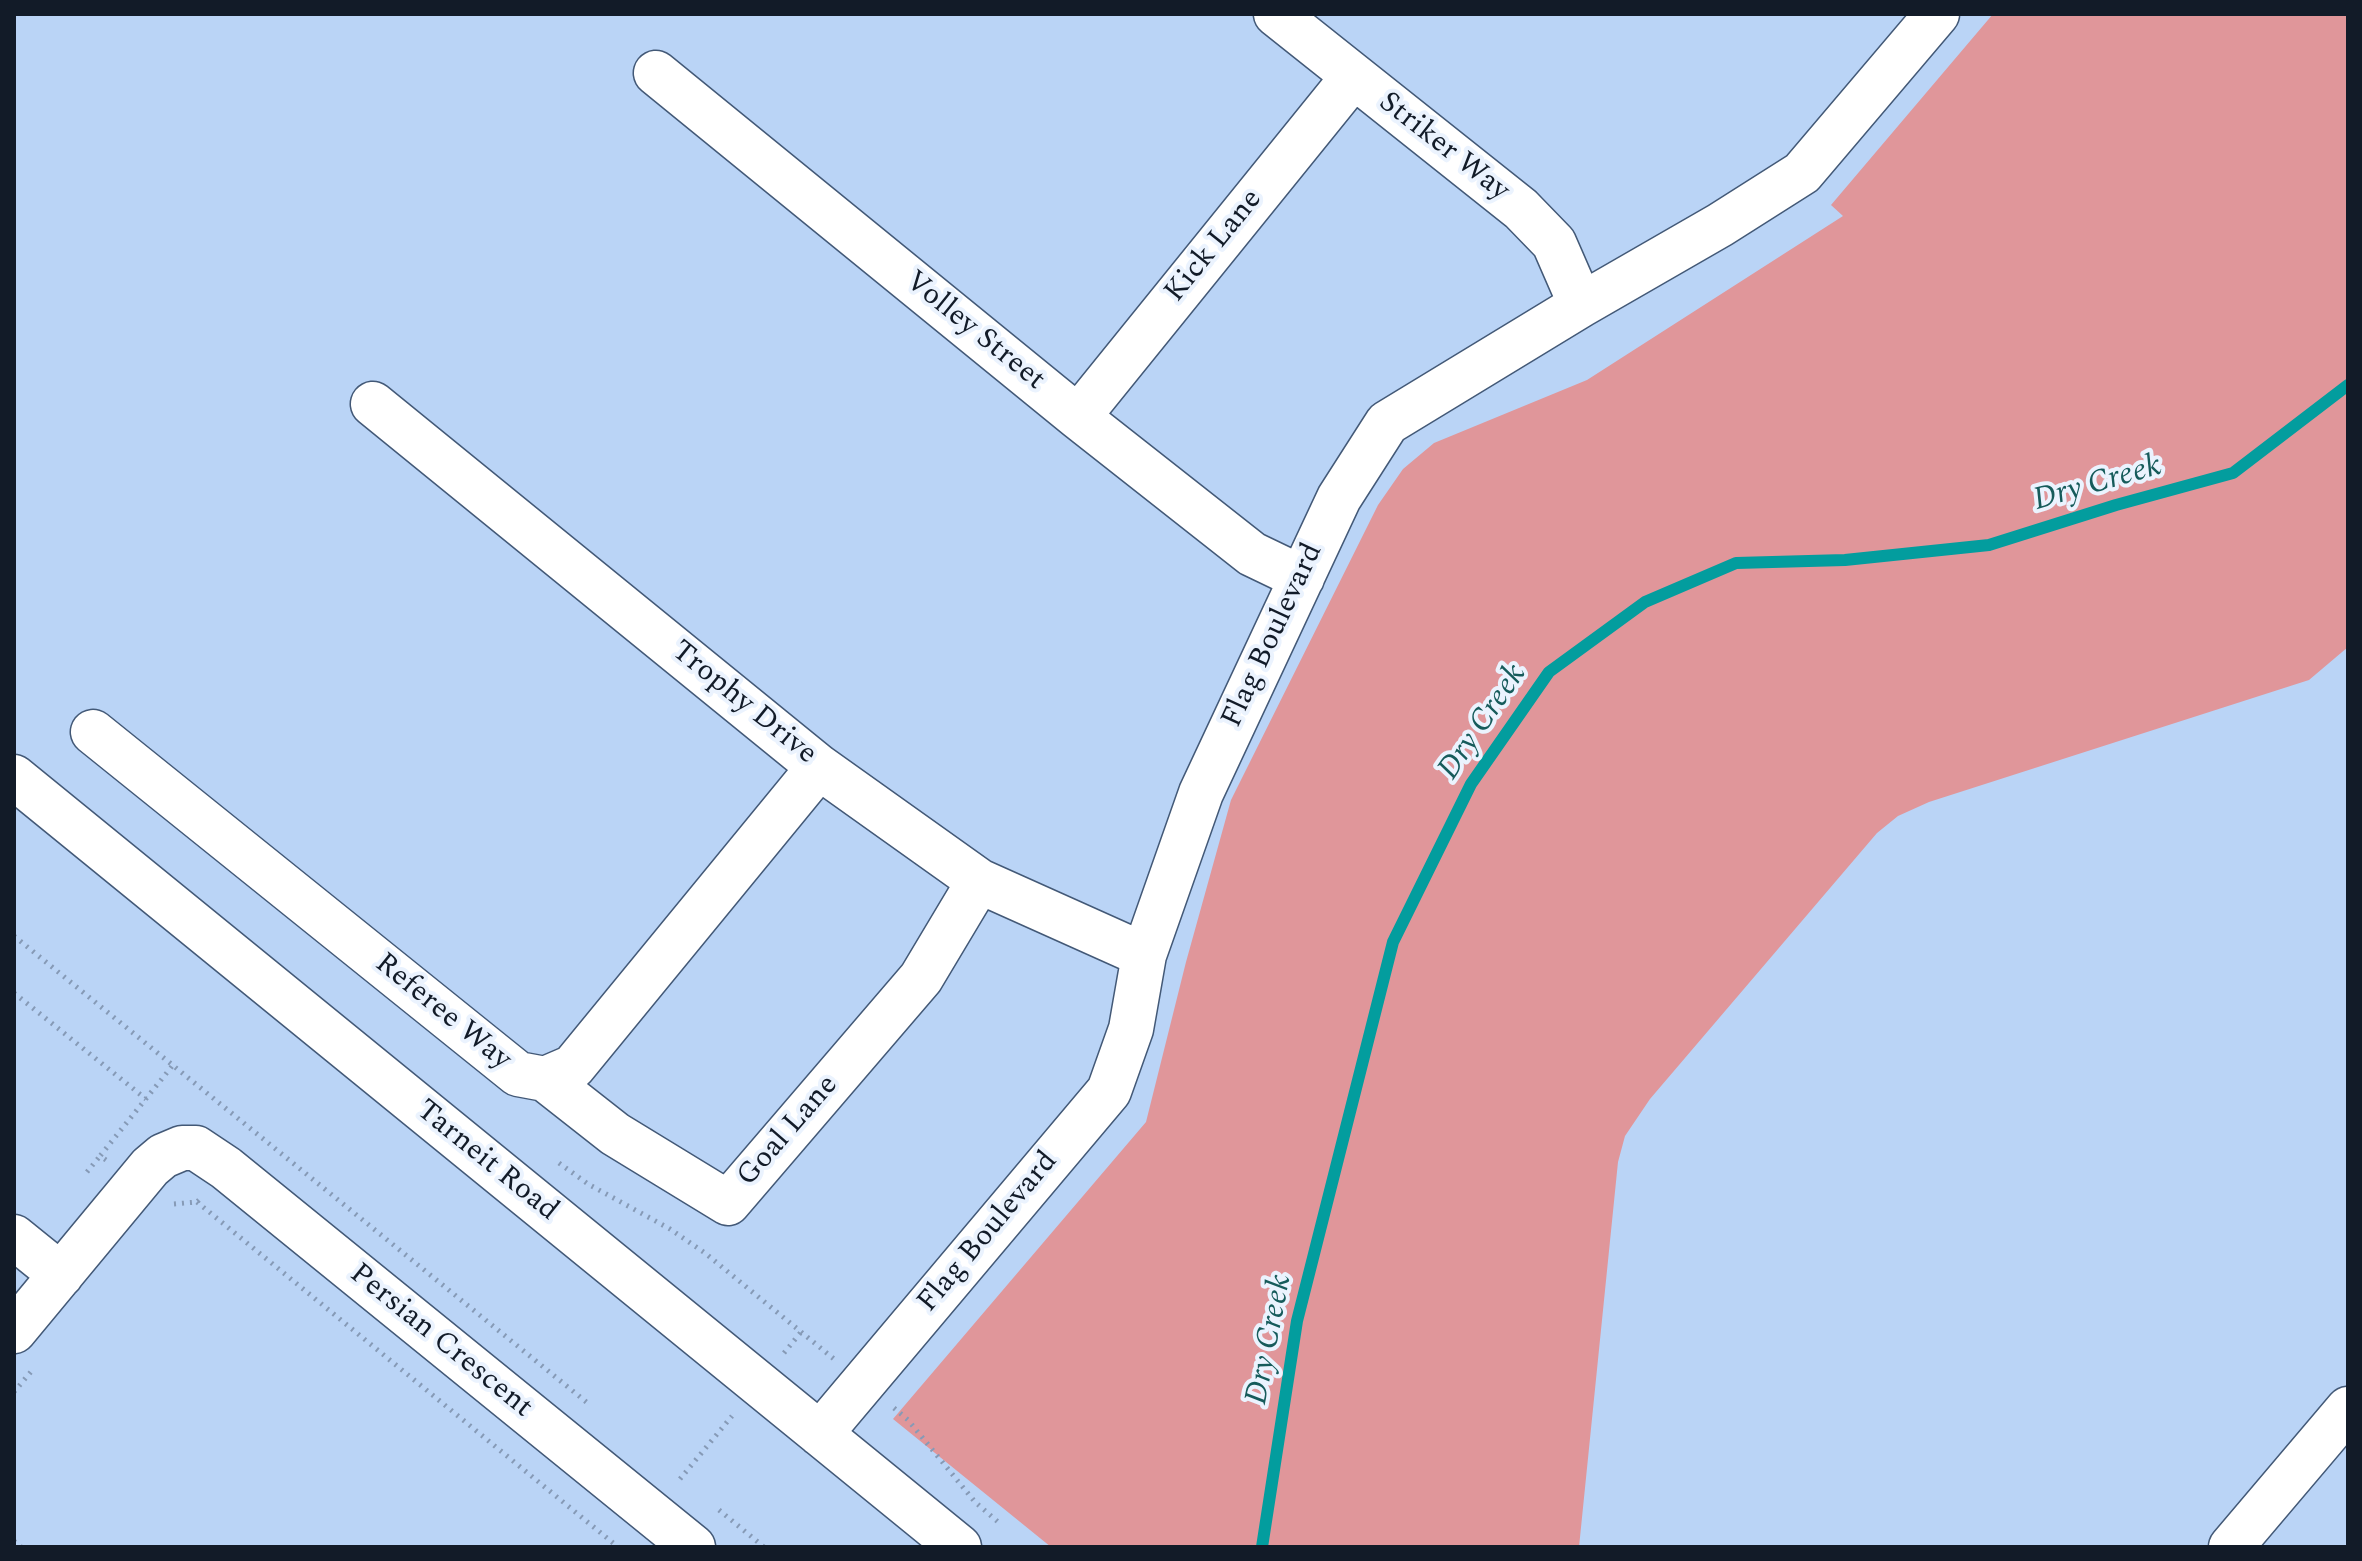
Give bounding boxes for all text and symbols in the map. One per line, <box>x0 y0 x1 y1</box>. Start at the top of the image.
street label: Striker Way <box>1370 86 1516 210</box>
street label: Kick Lane <box>1159 183 1271 311</box>
street label: Volley Street <box>897 265 1051 399</box>
water label: Dry Creek <box>2030 448 2166 522</box>
street label: Flag Boulevard <box>1216 538 1332 734</box>
street label: Trophy Drive <box>663 634 823 774</box>
water label: Dry Creek <box>1431 658 1537 788</box>
street label: Referee Way <box>366 947 518 1079</box>
street label: Goal Lane <box>731 1069 847 1195</box>
street label: Tarneit Road <box>408 1094 564 1230</box>
street label: Flag Boulevard <box>911 1145 1067 1321</box>
street label: Persian Crescent <box>341 1257 539 1427</box>
water label: Dry Creek <box>1240 1272 1302 1408</box>

